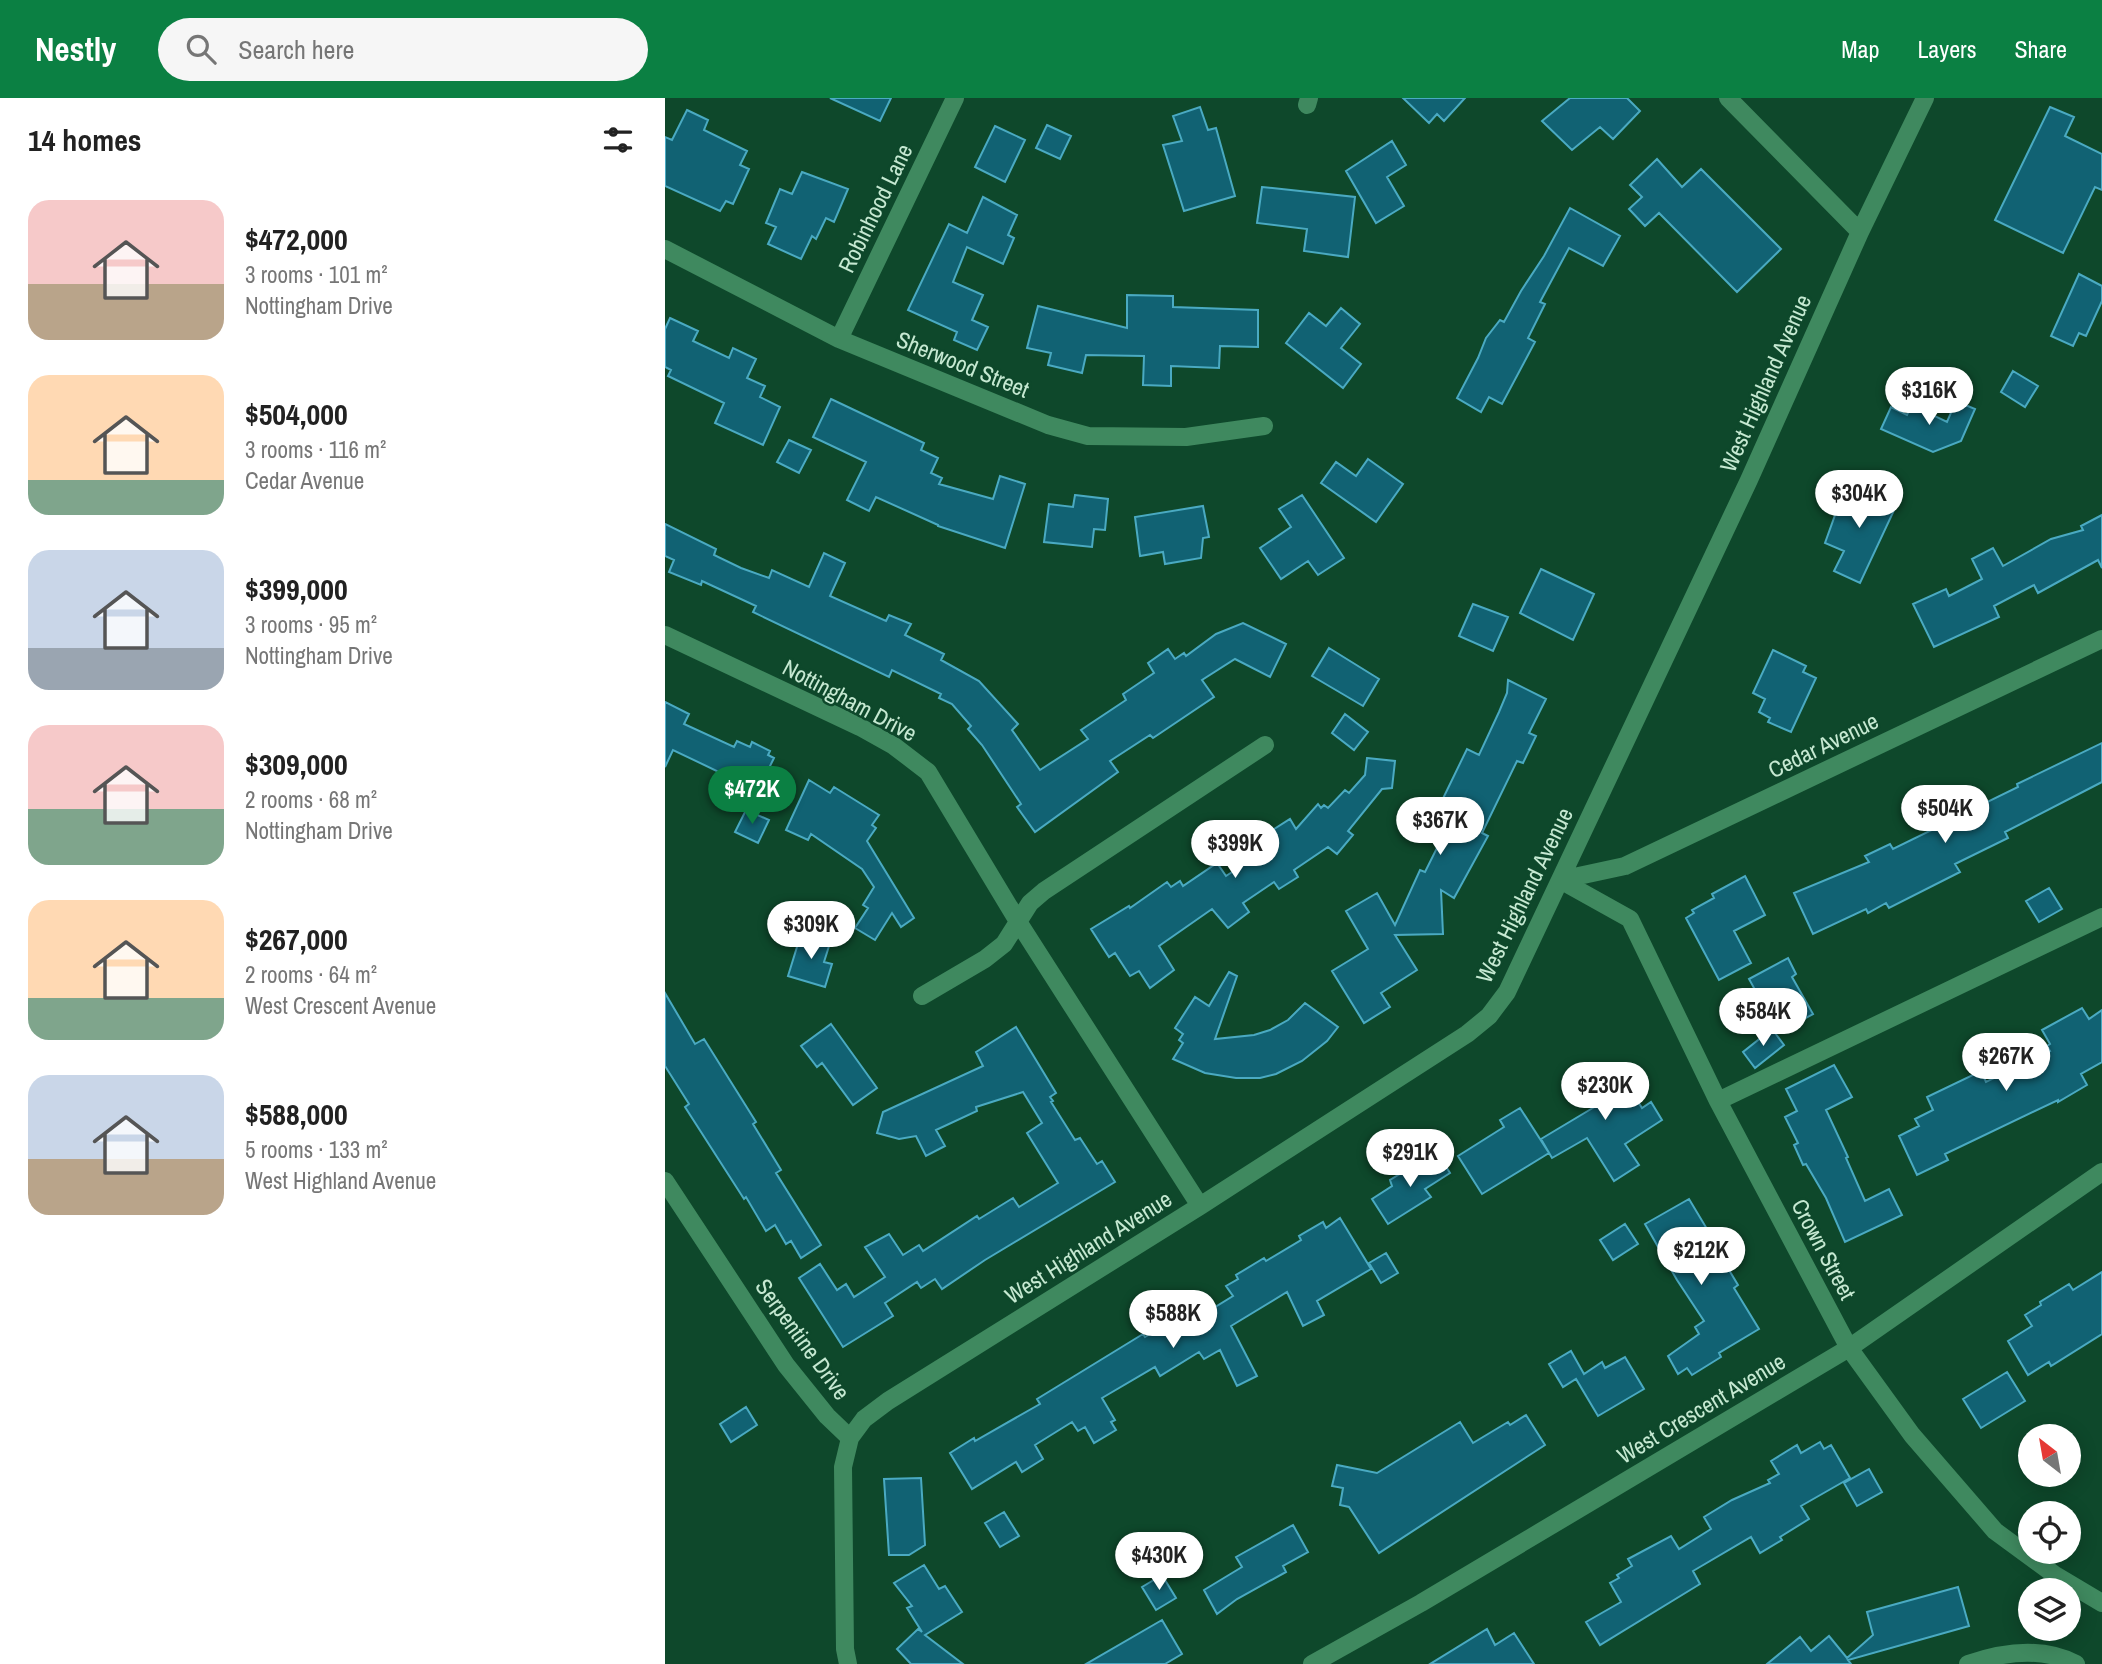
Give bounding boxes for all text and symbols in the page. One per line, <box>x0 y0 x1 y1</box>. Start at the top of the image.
search box <box>158 18 648 81</box>
text: Nestly <box>35 27 116 71</box>
icon: search <box>182 30 220 68</box>
text: Search here <box>238 32 354 67</box>
text: Map <box>1841 33 1879 65</box>
text: Layers <box>1917 33 1976 65</box>
text: Share <box>2014 33 2067 65</box>
text: 14 homes <box>28 120 142 160</box>
icon: filters <box>599 121 637 159</box>
street label: Robinhood Lane <box>830 139 920 277</box>
text: $472,000 <box>245 219 348 259</box>
icon: home <box>84 228 168 312</box>
text: 3 rooms · 101 m² <box>245 259 388 290</box>
street label: West Highland Avenue <box>1712 289 1818 477</box>
text: Nottingham Drive <box>245 290 393 321</box>
street label: Sherwood Street <box>892 323 1034 405</box>
pin: $316K <box>1880 368 1978 427</box>
text: $316K <box>1901 374 1957 405</box>
text: $504,000 <box>245 394 348 434</box>
icon: home <box>84 403 168 487</box>
text: 3 rooms · 116 m² <box>245 434 386 465</box>
text: Cedar Avenue <box>245 465 364 496</box>
pin: $304K <box>1810 470 1908 530</box>
text: $304K <box>1831 477 1887 508</box>
text: $399,000 <box>245 569 348 609</box>
icon: home <box>84 578 168 662</box>
text: 3 rooms · 95 m² <box>245 609 377 640</box>
text: Nottingham Drive <box>245 640 393 671</box>
street label: Nottingham Drive <box>777 652 923 748</box>
street label: Cedar Avenue <box>1763 705 1883 785</box>
text: $309,000 <box>245 744 348 784</box>
icon: home <box>84 753 168 837</box>
pin: $472K <box>703 766 801 826</box>
text: $472K <box>724 773 780 804</box>
text: 2 rooms · 68 m² <box>245 784 377 815</box>
pin: $504K <box>1896 786 1994 845</box>
text: $504K <box>1917 792 1973 823</box>
pin: $367K <box>1391 798 1489 857</box>
street label: West Highland Avenue <box>1468 802 1580 988</box>
text: $367K <box>1412 804 1468 835</box>
text: Nottingham Drive <box>245 815 393 846</box>
pin: $399K <box>1186 820 1284 880</box>
text: $399K <box>1207 827 1263 858</box>
pin: $309K <box>762 902 860 961</box>
text: $309K <box>783 908 839 939</box>
text: $267,000 <box>245 919 348 959</box>
icon: home <box>84 928 168 1012</box>
text: 2 rooms · 64 m² <box>245 959 377 990</box>
pin: $584K <box>1714 988 1812 1048</box>
text: West Crescent Avenue <box>245 990 436 1021</box>
text: $584K <box>1735 995 1791 1026</box>
pin: $267K <box>1957 1034 2055 1093</box>
text: $267K <box>1978 1040 2034 1071</box>
pin: $230K <box>1556 1062 1654 1122</box>
text: $230K <box>1577 1069 1633 1100</box>
text: $588,000 <box>245 1094 348 1134</box>
icon: home <box>84 1103 168 1187</box>
pin: $291K <box>1361 1130 1459 1189</box>
text: 5 rooms · 133 m² <box>245 1134 388 1165</box>
text: $291K <box>1382 1136 1438 1167</box>
text: West Highland Avenue <box>245 1165 436 1196</box>
street label: West Highland Avenue <box>999 1183 1177 1311</box>
street label: Crown Street <box>1784 1193 1864 1305</box>
pin: $212K <box>1652 1228 1750 1287</box>
text: $212K <box>1673 1234 1729 1265</box>
street label: Serpentine Drive <box>749 1272 857 1406</box>
pin: $588K <box>1124 1290 1222 1350</box>
text: $588K <box>1145 1297 1201 1328</box>
street label: West Crescent Avenue <box>1611 1345 1791 1471</box>
north arrow <box>2018 1424 2081 1488</box>
map controls <box>2018 1424 2081 1641</box>
button: locate <box>2018 1501 2081 1564</box>
pin: $430K <box>1110 1532 1208 1592</box>
text: $430K <box>1131 1539 1187 1570</box>
button: layers <box>2018 1578 2081 1641</box>

